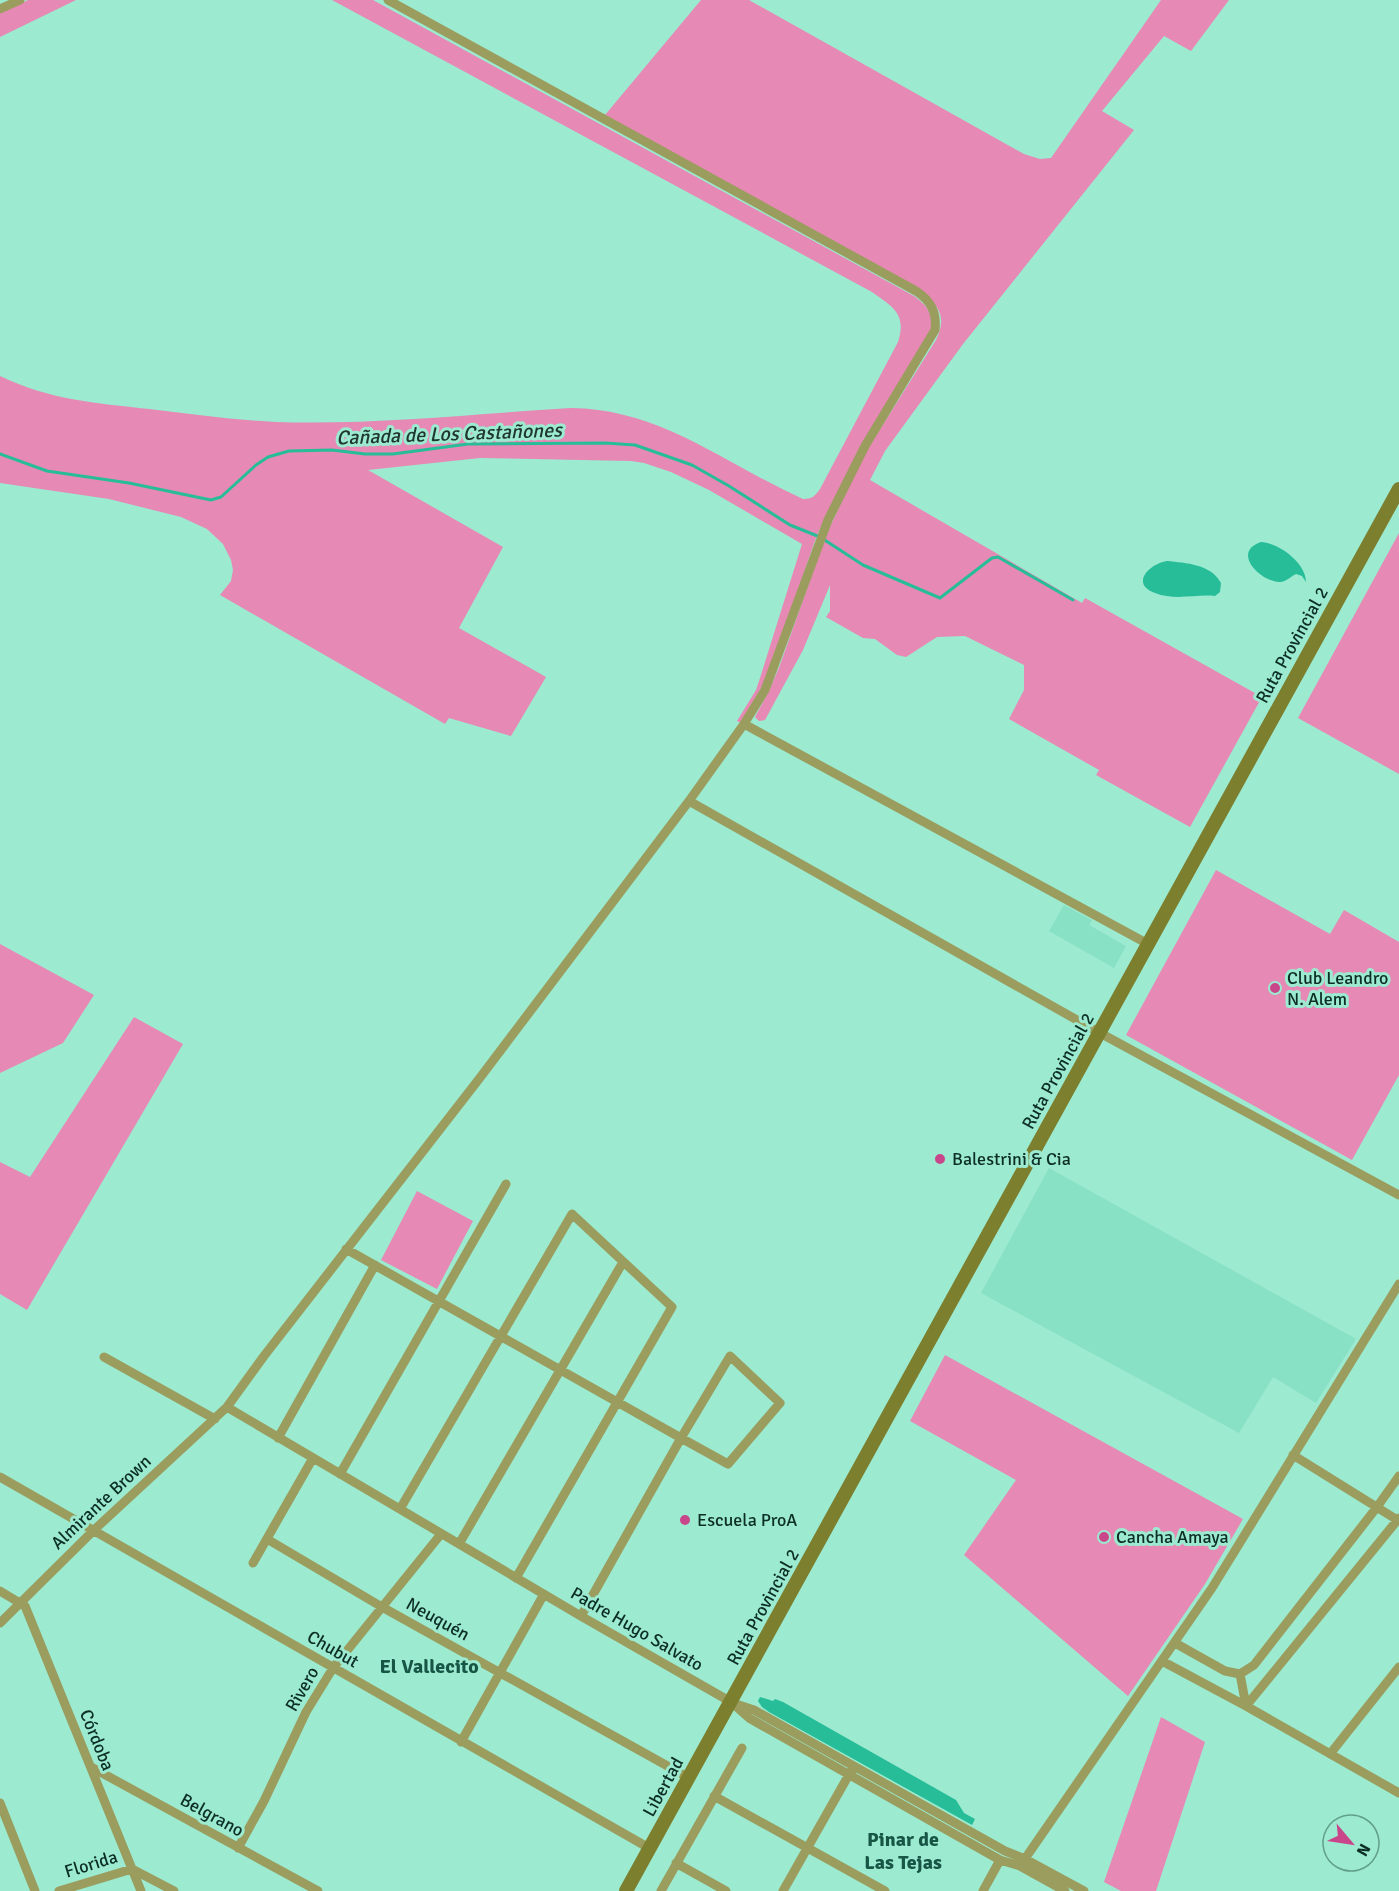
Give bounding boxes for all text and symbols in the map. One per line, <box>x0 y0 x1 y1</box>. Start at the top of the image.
water label: Cañada de Los Castañones <box>336 417 564 450</box>
street label: Ruta Provincial 2 <box>1251 583 1333 707</box>
place label: Club Leandro N. Alem <box>1287 967 1388 1010</box>
marker: Club Leandro N. Alem <box>1268 981 1282 995</box>
street label: Ruta Provincial 2 <box>1017 1009 1099 1133</box>
place label: Balestrini & Cia <box>952 1148 1071 1170</box>
marker: Balestrini & Cia <box>933 1152 947 1166</box>
street label: Almirante Brown <box>46 1450 156 1554</box>
place label: Escuela ProA <box>697 1509 797 1531</box>
marker: Escuela ProA <box>678 1513 692 1527</box>
place label: Cancha Amaya <box>1116 1526 1229 1548</box>
marker: Cancha Amaya <box>1097 1530 1111 1544</box>
street label: Ruta Provincial 2 <box>722 1545 804 1669</box>
street label: Padre Hugo Salvato <box>567 1582 707 1676</box>
street label: Neuquén <box>402 1593 474 1645</box>
street label: Chubut <box>303 1625 363 1673</box>
district label: El Vallecito <box>379 1654 479 1679</box>
street label: Rivero <box>280 1663 324 1715</box>
street label: Córdoba <box>75 1706 119 1774</box>
street label: Libertad <box>638 1754 688 1820</box>
street label: Belgrano <box>176 1789 248 1841</box>
north arrow <box>1321 1813 1381 1873</box>
district label: Pinar de Las Tejas <box>864 1827 942 1875</box>
text: N <box>1352 1840 1375 1860</box>
street label: Florida <box>62 1846 120 1882</box>

